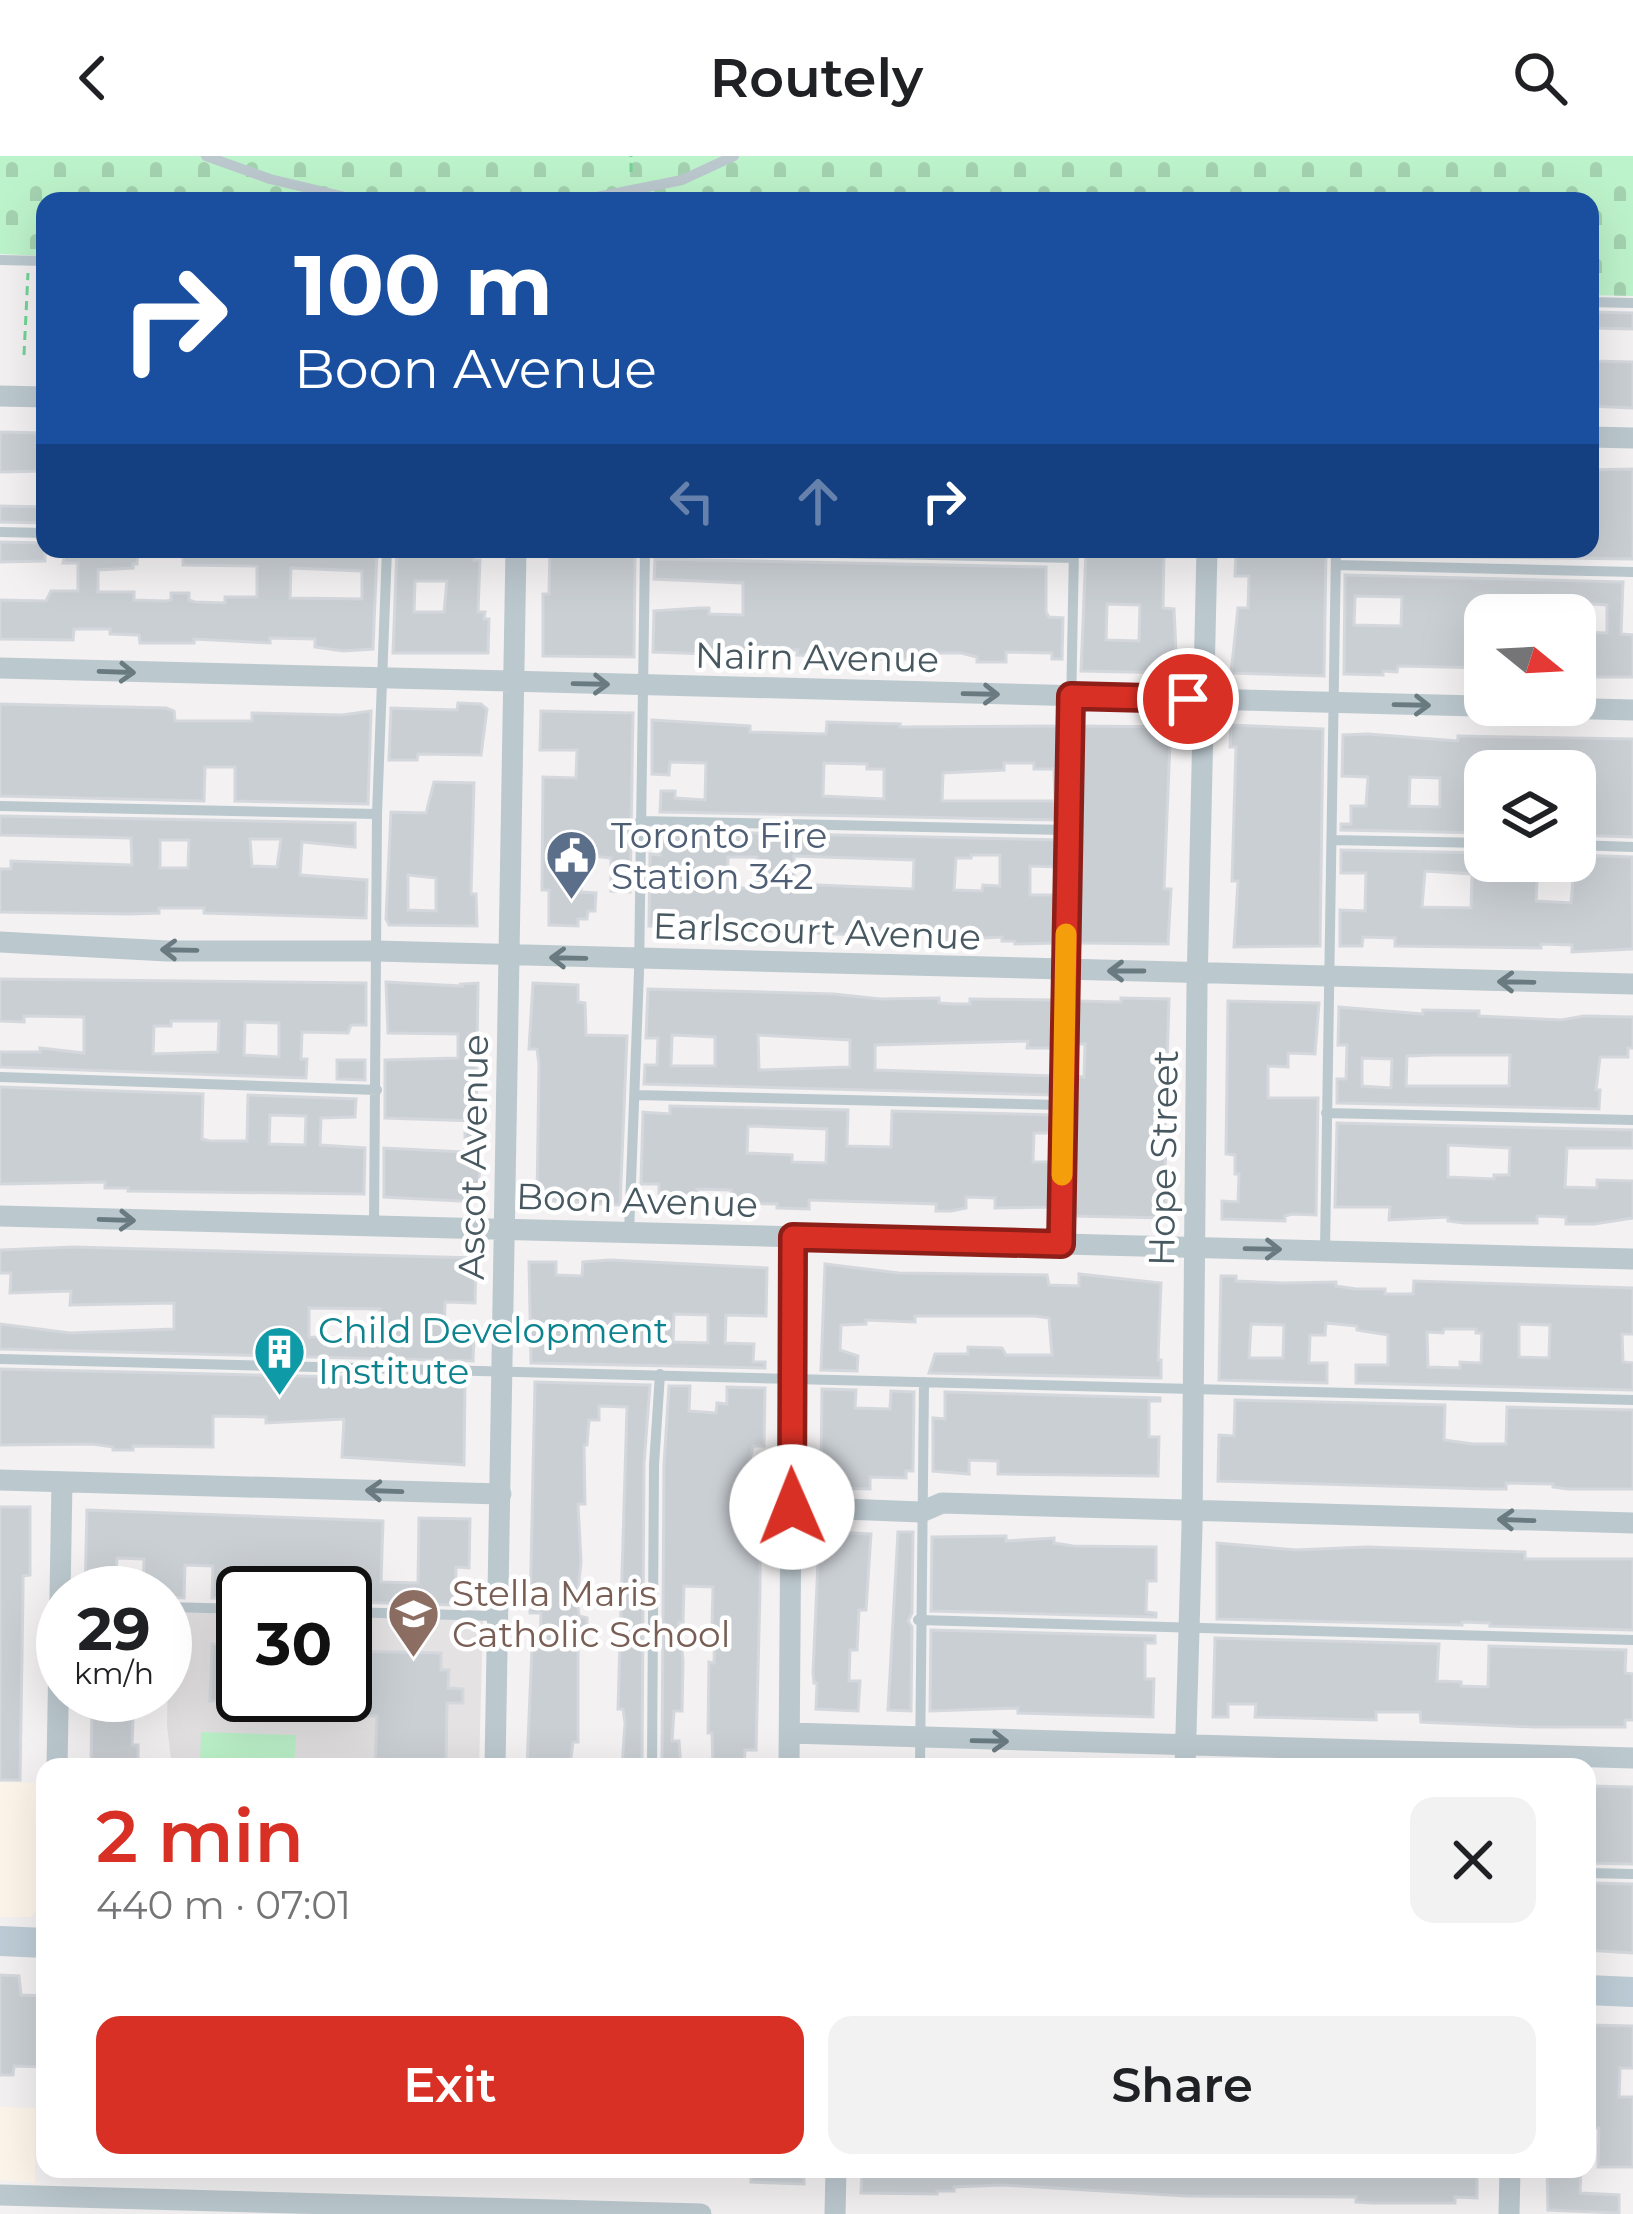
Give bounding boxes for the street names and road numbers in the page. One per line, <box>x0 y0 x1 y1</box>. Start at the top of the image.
street label: Nairn Avenue <box>695 633 939 681</box>
street label: Earlscourt Avenue <box>652 903 982 959</box>
street label: Ascot Avenue <box>449 1034 497 1280</box>
street label: Hope Street <box>1139 1049 1187 1267</box>
street label: Boon Avenue <box>515 1174 759 1226</box>

